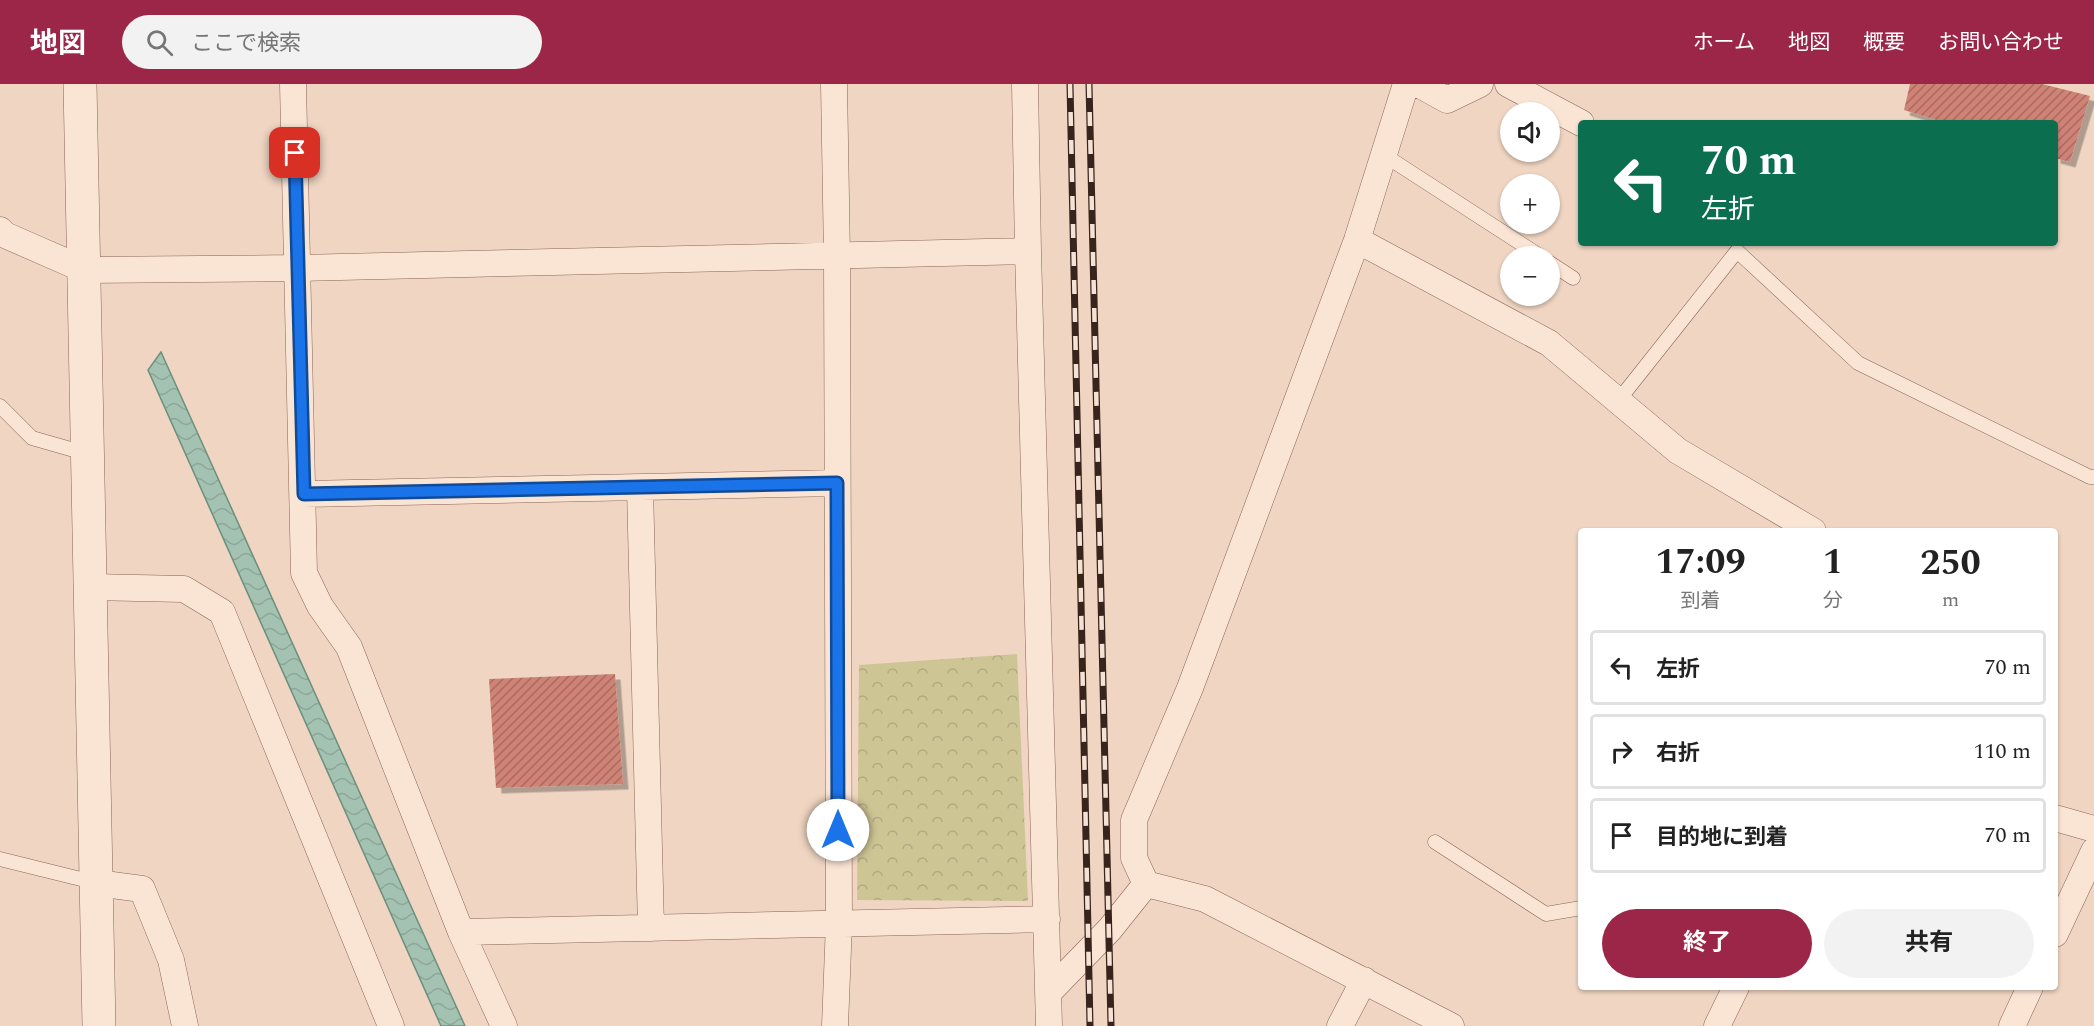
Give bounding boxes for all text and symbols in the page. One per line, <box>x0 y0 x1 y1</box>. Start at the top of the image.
search box <box>122 15 542 69</box>
text: 地図 <box>30 22 86 65</box>
icon: search <box>143 26 176 59</box>
text: ここで検索 <box>191 27 301 60</box>
text: ホーム <box>1693 27 1755 59</box>
text: 地図 <box>1788 27 1830 59</box>
text: 概要 <box>1863 27 1905 59</box>
text: お問い合わせ <box>1938 27 2064 59</box>
map controls <box>1500 102 1560 306</box>
button: sound <box>1500 102 1560 162</box>
pin <box>269 127 320 178</box>
text: 70 m <box>1701 130 1796 193</box>
icon: arrive <box>278 136 311 169</box>
icon: left <box>1602 144 1680 222</box>
button: + <box>1500 174 1560 234</box>
text: 左折 <box>1701 189 1755 231</box>
button: − <box>1500 246 1560 306</box>
text: 17:09 <box>1655 535 1746 590</box>
text: 1 <box>1823 535 1843 590</box>
text: 250 <box>1920 536 1981 591</box>
text: m <box>1942 585 1959 615</box>
text: 到着 <box>1680 586 1720 616</box>
text: 分 <box>1823 586 1843 616</box>
icon: left <box>1605 651 1638 684</box>
text: 70 m <box>1985 651 2031 684</box>
text: 左折 <box>1656 653 1700 686</box>
icon: right <box>1605 735 1638 768</box>
text: 110 m <box>1974 735 2031 768</box>
text: 右折 <box>1656 737 1700 770</box>
position arrow <box>806 798 870 862</box>
icon: arrive <box>1605 819 1638 852</box>
text: 70 m <box>1985 819 2031 852</box>
text: 目的地に到着 <box>1656 821 1788 854</box>
button: 終了 <box>1602 909 1812 978</box>
button: 共有 <box>1824 909 2034 978</box>

